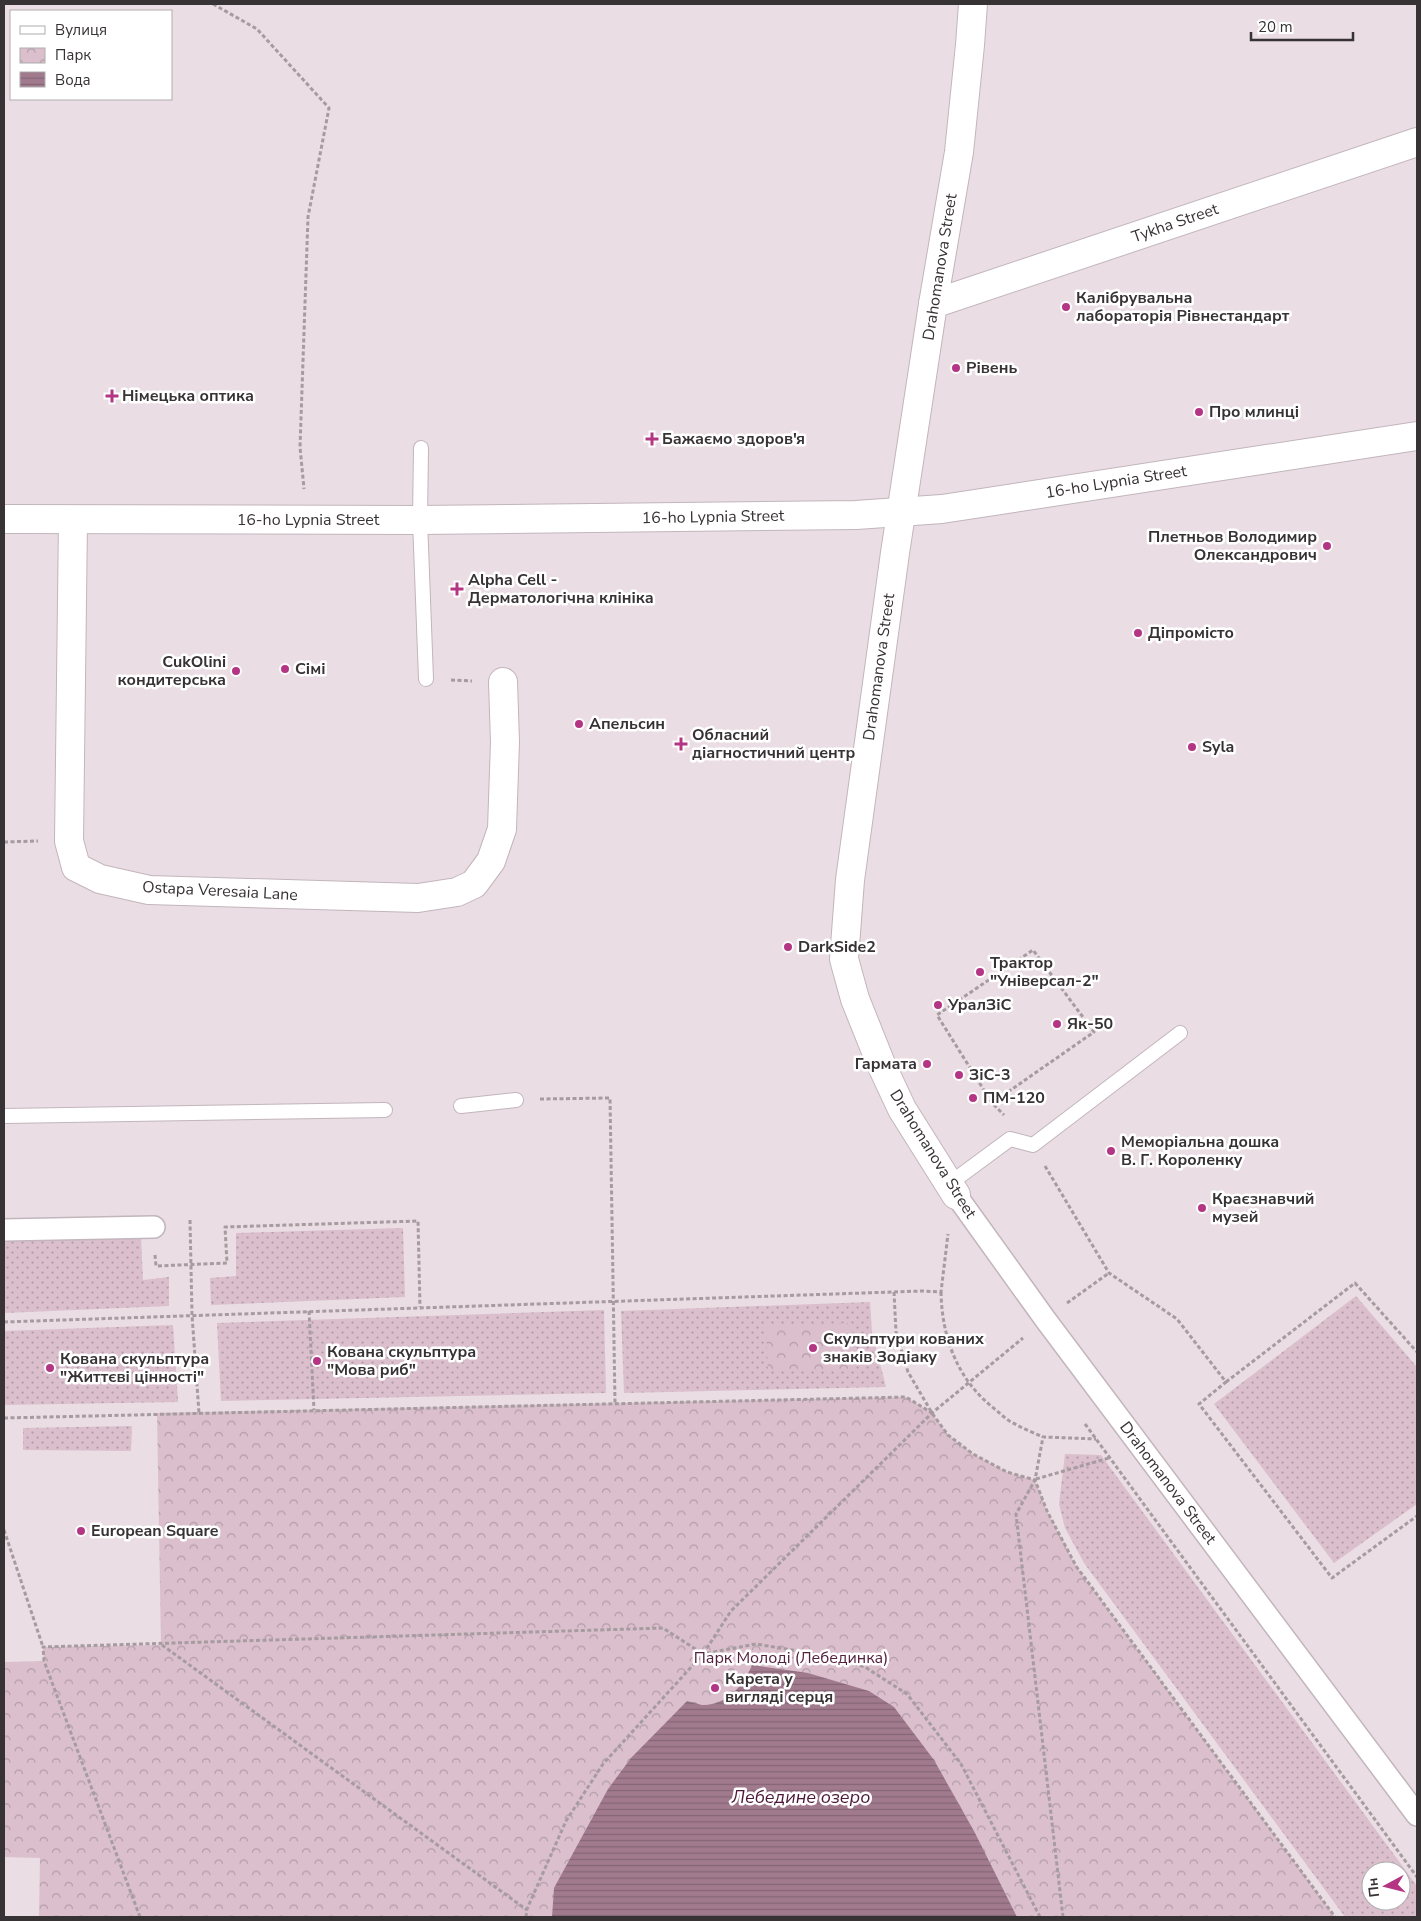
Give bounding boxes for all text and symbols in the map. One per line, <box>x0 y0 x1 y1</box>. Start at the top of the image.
legend <box>10 10 172 100</box>
scale bar <box>1251 10 1354 42</box>
text: 20 m <box>1258 17 1293 37</box>
text: Вулиця <box>55 20 107 40</box>
text: Парк <box>55 45 91 65</box>
text: Вода <box>55 70 91 90</box>
street label: Drahomanova Street <box>918 192 963 342</box>
street label: Tykha Street <box>1129 198 1222 248</box>
place label: Калібрувальна лабораторія Рівнестандарт <box>1076 287 1290 327</box>
marker: Калібрувальна лабораторія Рівнестандарт <box>1060 301 1072 313</box>
place label: Рівень <box>966 357 1017 379</box>
marker: Рівень <box>950 362 962 374</box>
place label: Німецька оптика <box>122 385 254 407</box>
marker: Німецька оптика <box>106 390 118 402</box>
place label: Про млинці <box>1209 401 1299 423</box>
marker: Про млинці <box>1193 406 1205 418</box>
place label: Бажаємо здоров'я <box>662 428 805 450</box>
marker: Бажаємо здоров'я <box>646 433 658 445</box>
street label: 16-ho Lypnia Street <box>1044 460 1189 504</box>
street label: 16-ho Lypnia Street <box>641 505 785 529</box>
street label: 16-ho Lypnia Street <box>237 509 380 531</box>
place label: Плетньов Володимир Олександрович <box>1148 526 1317 566</box>
marker: Плетньов Володимир Олександрович <box>1321 540 1333 552</box>
place label: Alpha Cell - Дерматологічна клініка <box>468 569 654 609</box>
marker: Alpha Cell - Дерматологічна клініка <box>450 582 464 596</box>
street label: Drahomanova Street <box>858 592 900 742</box>
place label: Діпромісто <box>1148 622 1234 644</box>
marker: Діпромісто <box>1132 627 1144 639</box>
place label: CukOlini кондитерська <box>118 651 226 691</box>
place label: Сімі <box>295 658 325 680</box>
marker: Сімі <box>279 663 291 675</box>
marker: CukOlini кондитерська <box>230 665 242 677</box>
place label: Апельсин <box>589 713 665 735</box>
marker: Апельсин <box>573 718 585 730</box>
place label: Обласний діагностичний центр <box>692 724 855 764</box>
place label: Syla <box>1202 736 1234 758</box>
marker: Обласний діагностичний центр <box>674 737 688 751</box>
marker: Syla <box>1186 741 1198 753</box>
street label: Ostapa Veresaia Lane <box>142 876 298 906</box>
place label: DarkSide2 <box>798 936 876 958</box>
marker: DarkSide2 <box>782 941 794 953</box>
place label: Трактор "Універсал-2" <box>990 952 1099 992</box>
marker: Трактор "Універсал-2" <box>974 966 986 978</box>
place label: УралЗіС <box>947 994 1012 1016</box>
marker: УралЗіС <box>932 999 944 1011</box>
place label: Як-50 <box>1067 1013 1113 1035</box>
marker: Як-50 <box>1051 1018 1063 1030</box>
place label: Гармата <box>855 1053 917 1075</box>
marker: Гармата <box>921 1058 933 1070</box>
place label: ЗіС-3 <box>969 1064 1011 1086</box>
marker: ЗіС-3 <box>953 1069 965 1081</box>
street label: Drahomanova Street <box>884 1085 982 1223</box>
place label: ПМ-120 <box>983 1087 1045 1109</box>
marker: ПМ-120 <box>967 1092 979 1104</box>
place label: Меморіальна дошка В. Г. Короленку <box>1121 1131 1279 1171</box>
marker: Меморіальна дошка В. Г. Короленку <box>1105 1145 1117 1157</box>
place label: Краєзнавчий музей <box>1212 1188 1315 1228</box>
marker: Краєзнавчий музей <box>1196 1202 1208 1214</box>
place label: Скульптури кованих знаків Зодіаку <box>823 1328 984 1368</box>
place label: Кована скульптура "Мова риб" <box>327 1341 476 1381</box>
marker: Скульптури кованих знаків Зодіаку <box>807 1342 819 1354</box>
place label: Кована скульптура "Життєві цінності" <box>60 1348 209 1388</box>
marker: Кована скульптура "Мова риб" <box>311 1355 323 1367</box>
marker: Кована скульптура "Життєві цінності" <box>44 1362 56 1374</box>
street label: Drahomanova Street <box>1115 1417 1222 1549</box>
place label: European Square <box>91 1520 219 1542</box>
marker: European Square <box>75 1525 87 1537</box>
park label: Парк Молоді (Лебединка) <box>694 1647 888 1669</box>
place label: Карета у вигляді серця <box>725 1668 833 1708</box>
marker: Карета у вигляді серця <box>709 1682 721 1694</box>
water label: Лебедине озеро <box>731 1785 870 1809</box>
north arrow <box>1361 1861 1411 1911</box>
text: Пн <box>1363 1877 1384 1898</box>

